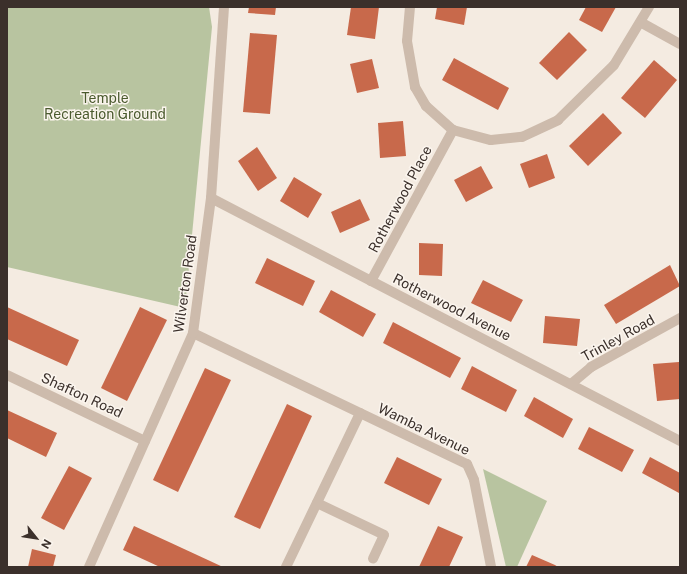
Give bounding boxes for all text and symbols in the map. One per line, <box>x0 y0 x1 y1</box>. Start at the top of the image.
park label: Temple Recreation Ground <box>44 90 166 122</box>
street label: Rotherwood Place <box>365 143 435 255</box>
street label: Wilverton Road <box>170 234 200 334</box>
street label: Rotherwood Avenue <box>390 270 514 344</box>
street label: Trinley Road <box>579 311 657 365</box>
street label: Shafton Road <box>39 369 125 421</box>
street label: Wamba Avenue <box>375 400 473 458</box>
north arrow <box>16 518 56 558</box>
text: N <box>39 537 54 551</box>

